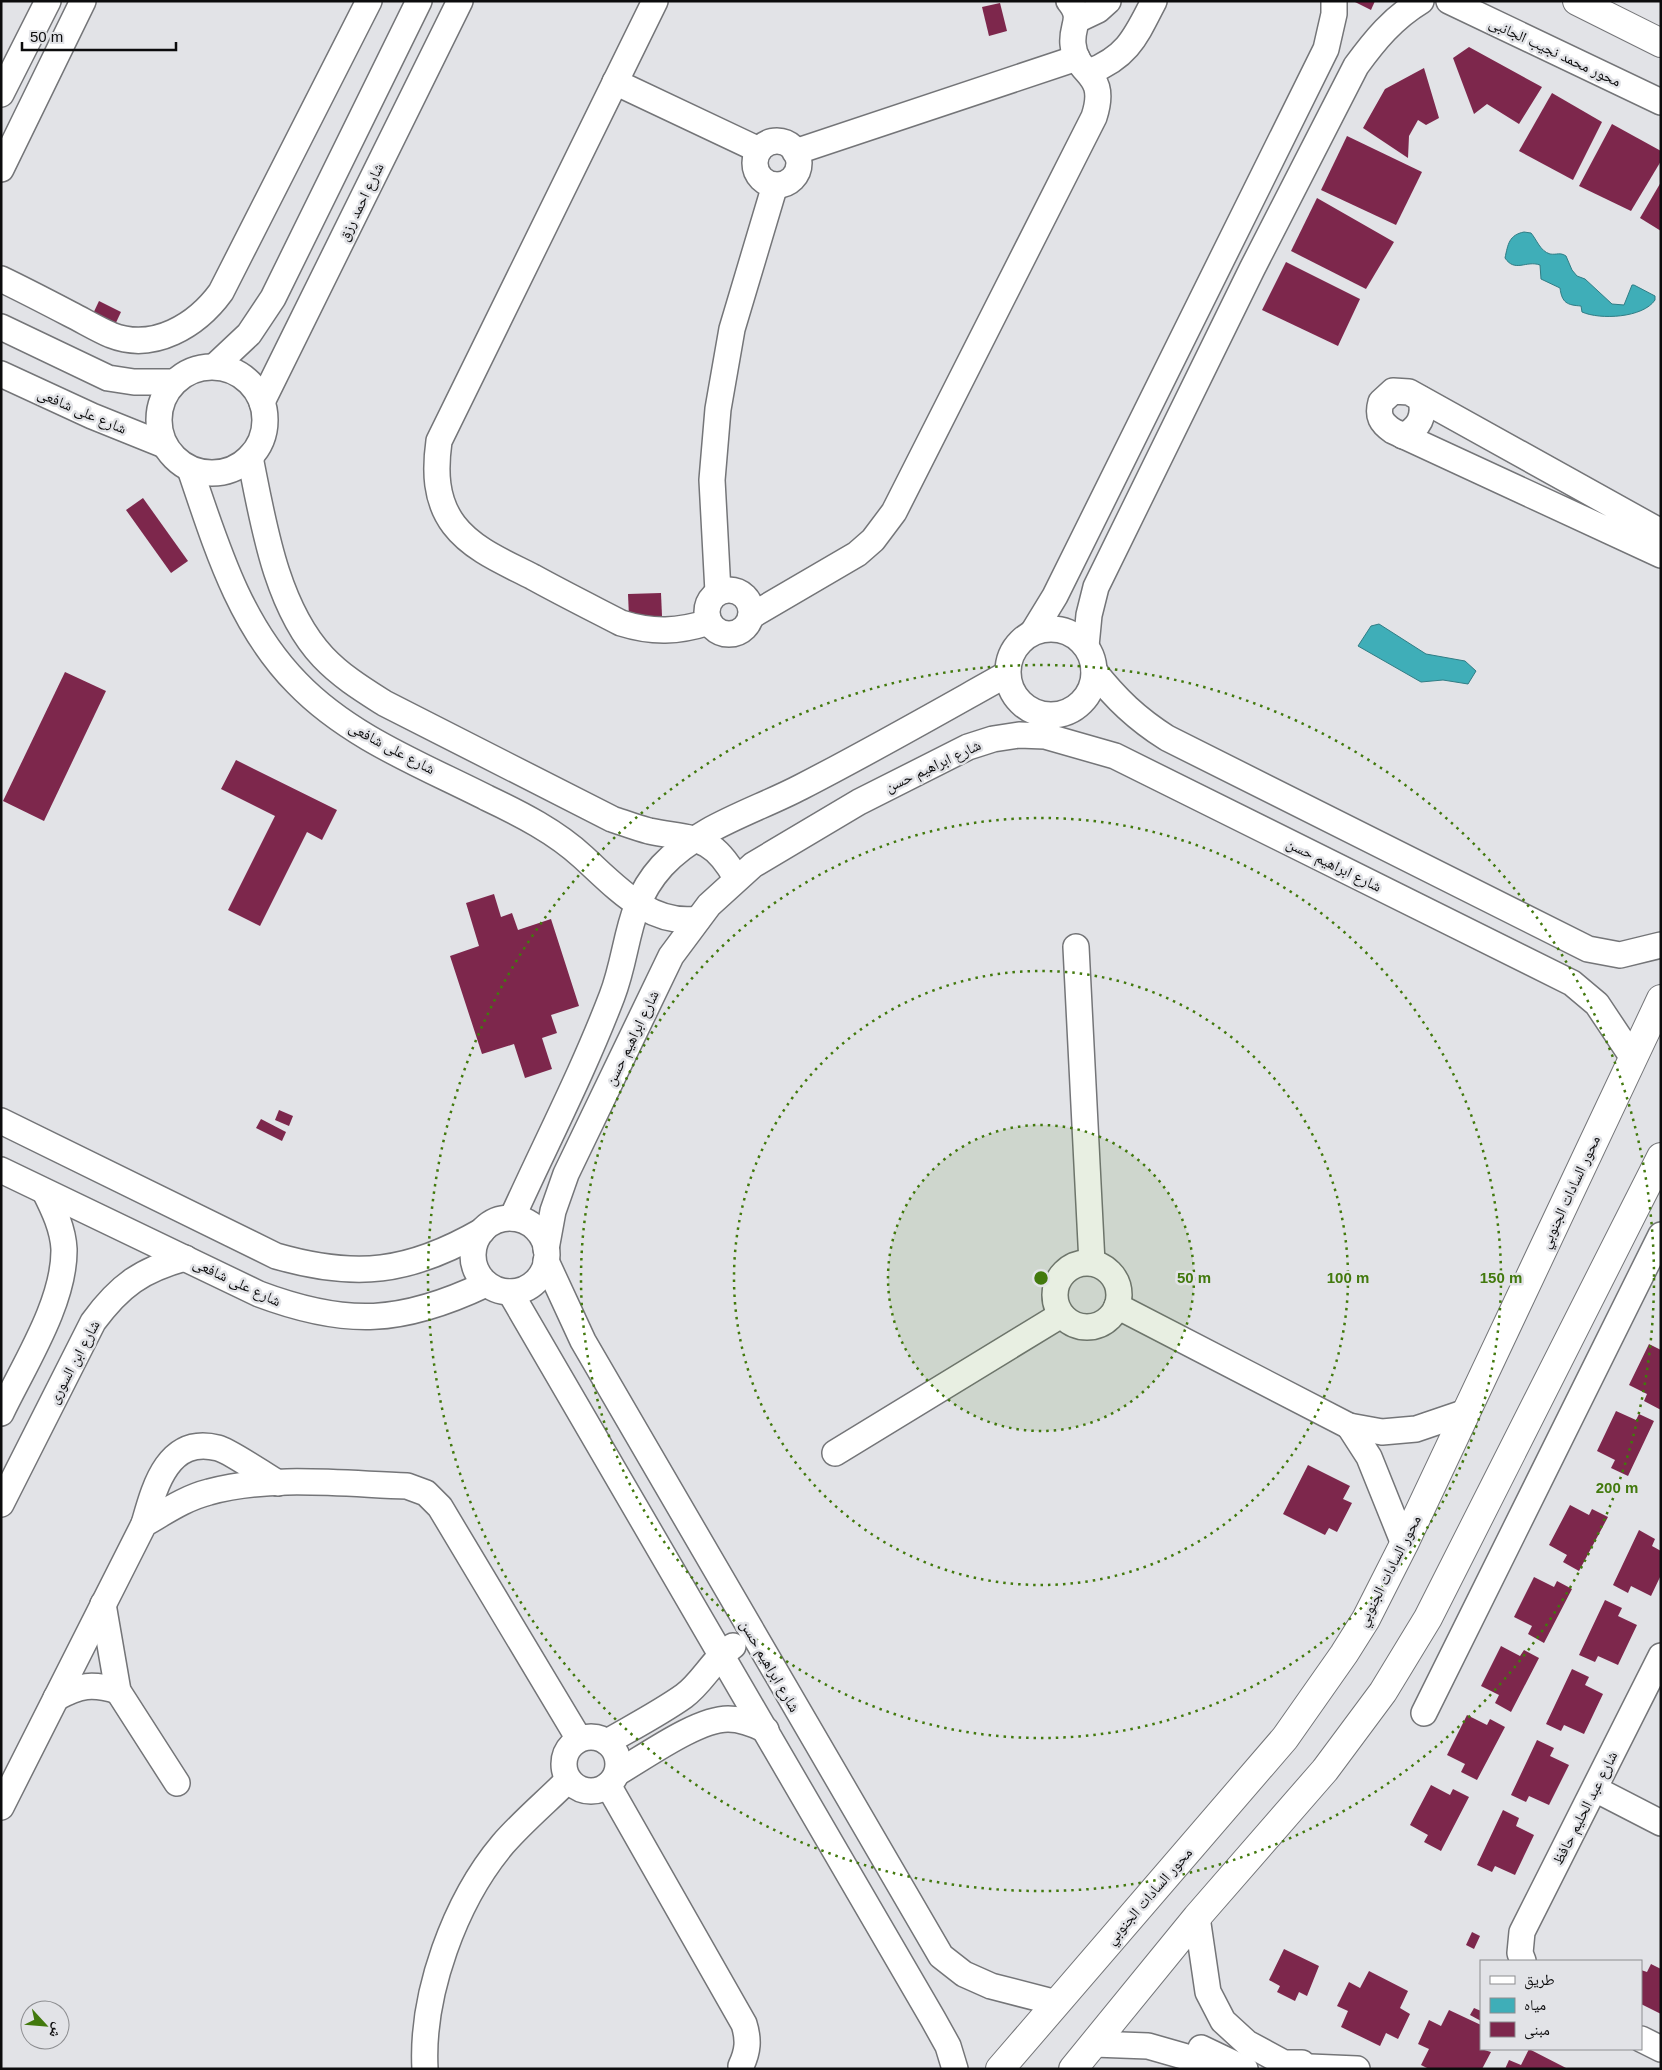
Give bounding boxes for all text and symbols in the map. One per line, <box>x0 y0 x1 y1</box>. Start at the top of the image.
street label: محور محمد نجيب الجانبى <box>1486 14 1624 91</box>
scale bar <box>22 20 176 52</box>
text: 50 m <box>30 28 63 45</box>
street label: شارع احمد رزق <box>334 160 389 244</box>
street label: شارع على شافعى <box>34 384 129 439</box>
street label: شارع على شافعى <box>345 718 438 779</box>
street label: شارع ابراهيم حسن <box>882 736 984 797</box>
street label: شارع ابراهيم حسن <box>1283 834 1385 897</box>
street label: شارع ابراهيم حسن <box>601 987 664 1089</box>
street label: محور السادات الجنوبي <box>1536 1133 1607 1252</box>
street label: شارع على شافعى <box>190 1254 284 1311</box>
centre of rings <box>1032 1269 1050 1287</box>
text: 50 m <box>1177 1269 1211 1286</box>
text: 100 m <box>1327 1269 1369 1286</box>
text: 150 m <box>1480 1269 1522 1286</box>
street label: شارع ابن السورى <box>44 1317 105 1407</box>
text: 200 m <box>1596 1479 1638 1496</box>
street label: محور السادات الجنوبي <box>1353 1512 1427 1631</box>
street label: شارع ابراهيم حسن <box>735 1617 804 1716</box>
street label: شارع عبد الحليم حافظ <box>1549 1748 1622 1868</box>
street label: محور السادات الجنوبي <box>1102 1844 1198 1950</box>
legend <box>1480 1960 1642 2050</box>
text: طريق <box>1524 1971 1555 1990</box>
text: مياه <box>1524 1996 1546 2013</box>
north arrow <box>20 2000 70 2050</box>
text: ش <box>45 2020 67 2041</box>
text: مبنى <box>1524 2021 1550 2040</box>

